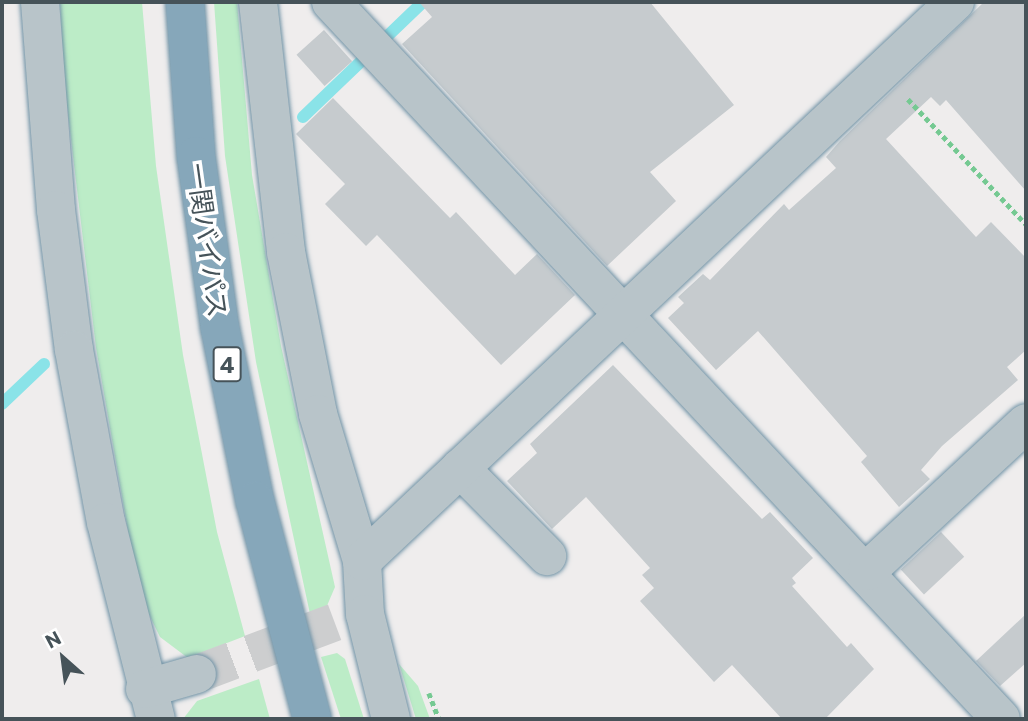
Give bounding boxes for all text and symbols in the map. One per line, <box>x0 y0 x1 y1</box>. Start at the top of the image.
street label: 一関バイパス <box>182 161 234 319</box>
road number: 4 <box>211 344 243 384</box>
north arrow <box>28 623 98 693</box>
text: N <box>41 626 65 653</box>

